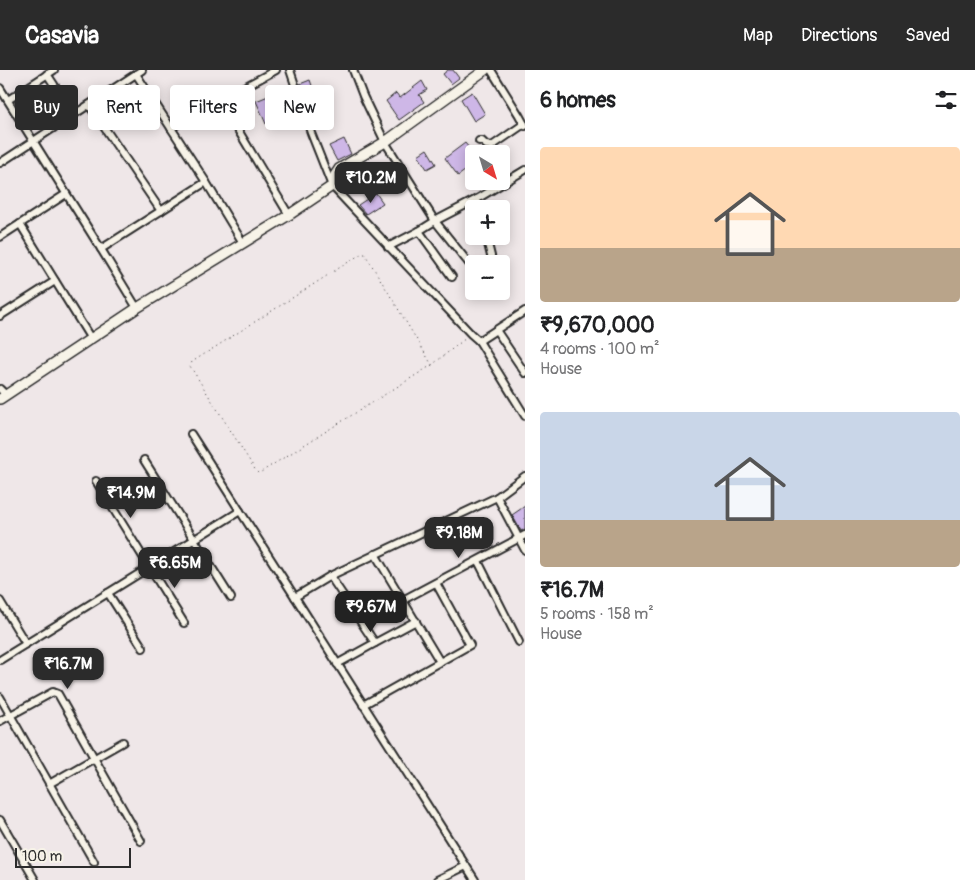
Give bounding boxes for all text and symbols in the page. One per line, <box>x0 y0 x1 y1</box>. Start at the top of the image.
text: Casavia <box>25 21 99 50</box>
text: Map <box>743 24 773 47</box>
text: Directions <box>801 24 877 47</box>
text: Saved <box>905 24 950 47</box>
chip: Buy <box>15 85 78 130</box>
chip: Rent <box>88 85 160 130</box>
chip: Filters <box>170 85 255 130</box>
chip: New <box>265 85 334 130</box>
icon: filters <box>932 86 960 114</box>
text: 6 homes <box>540 87 616 114</box>
north arrow <box>465 145 510 190</box>
map controls <box>465 145 510 300</box>
pin: ₹10.2M <box>330 162 412 204</box>
text: ₹10.2M <box>346 168 396 188</box>
icon: home <box>705 179 795 269</box>
button: + <box>465 200 510 245</box>
button: − <box>465 255 510 300</box>
text: ₹9,670,000 <box>540 312 655 339</box>
text: 4 rooms · 100 m² <box>540 339 659 359</box>
text: House <box>540 359 582 379</box>
icon: home <box>705 444 795 534</box>
pin: ₹14.9M <box>90 476 172 519</box>
text: ₹14.9M <box>107 483 155 503</box>
pin: ₹9.18M <box>418 516 500 559</box>
text: ₹9.18M <box>435 523 483 543</box>
pin: ₹6.65M <box>134 546 216 589</box>
text: ₹6.65M <box>149 553 201 573</box>
text: ₹16.7M <box>540 577 604 604</box>
pin: ₹9.67M <box>330 590 412 633</box>
text: ₹9.67M <box>346 597 396 617</box>
text: 5 rooms · 158 m² <box>540 604 654 624</box>
text: House <box>540 624 582 644</box>
pin: ₹16.7M <box>27 648 109 690</box>
text: ₹16.7M <box>44 654 92 674</box>
scale bar <box>15 845 131 868</box>
text: 100 m <box>22 848 62 865</box>

